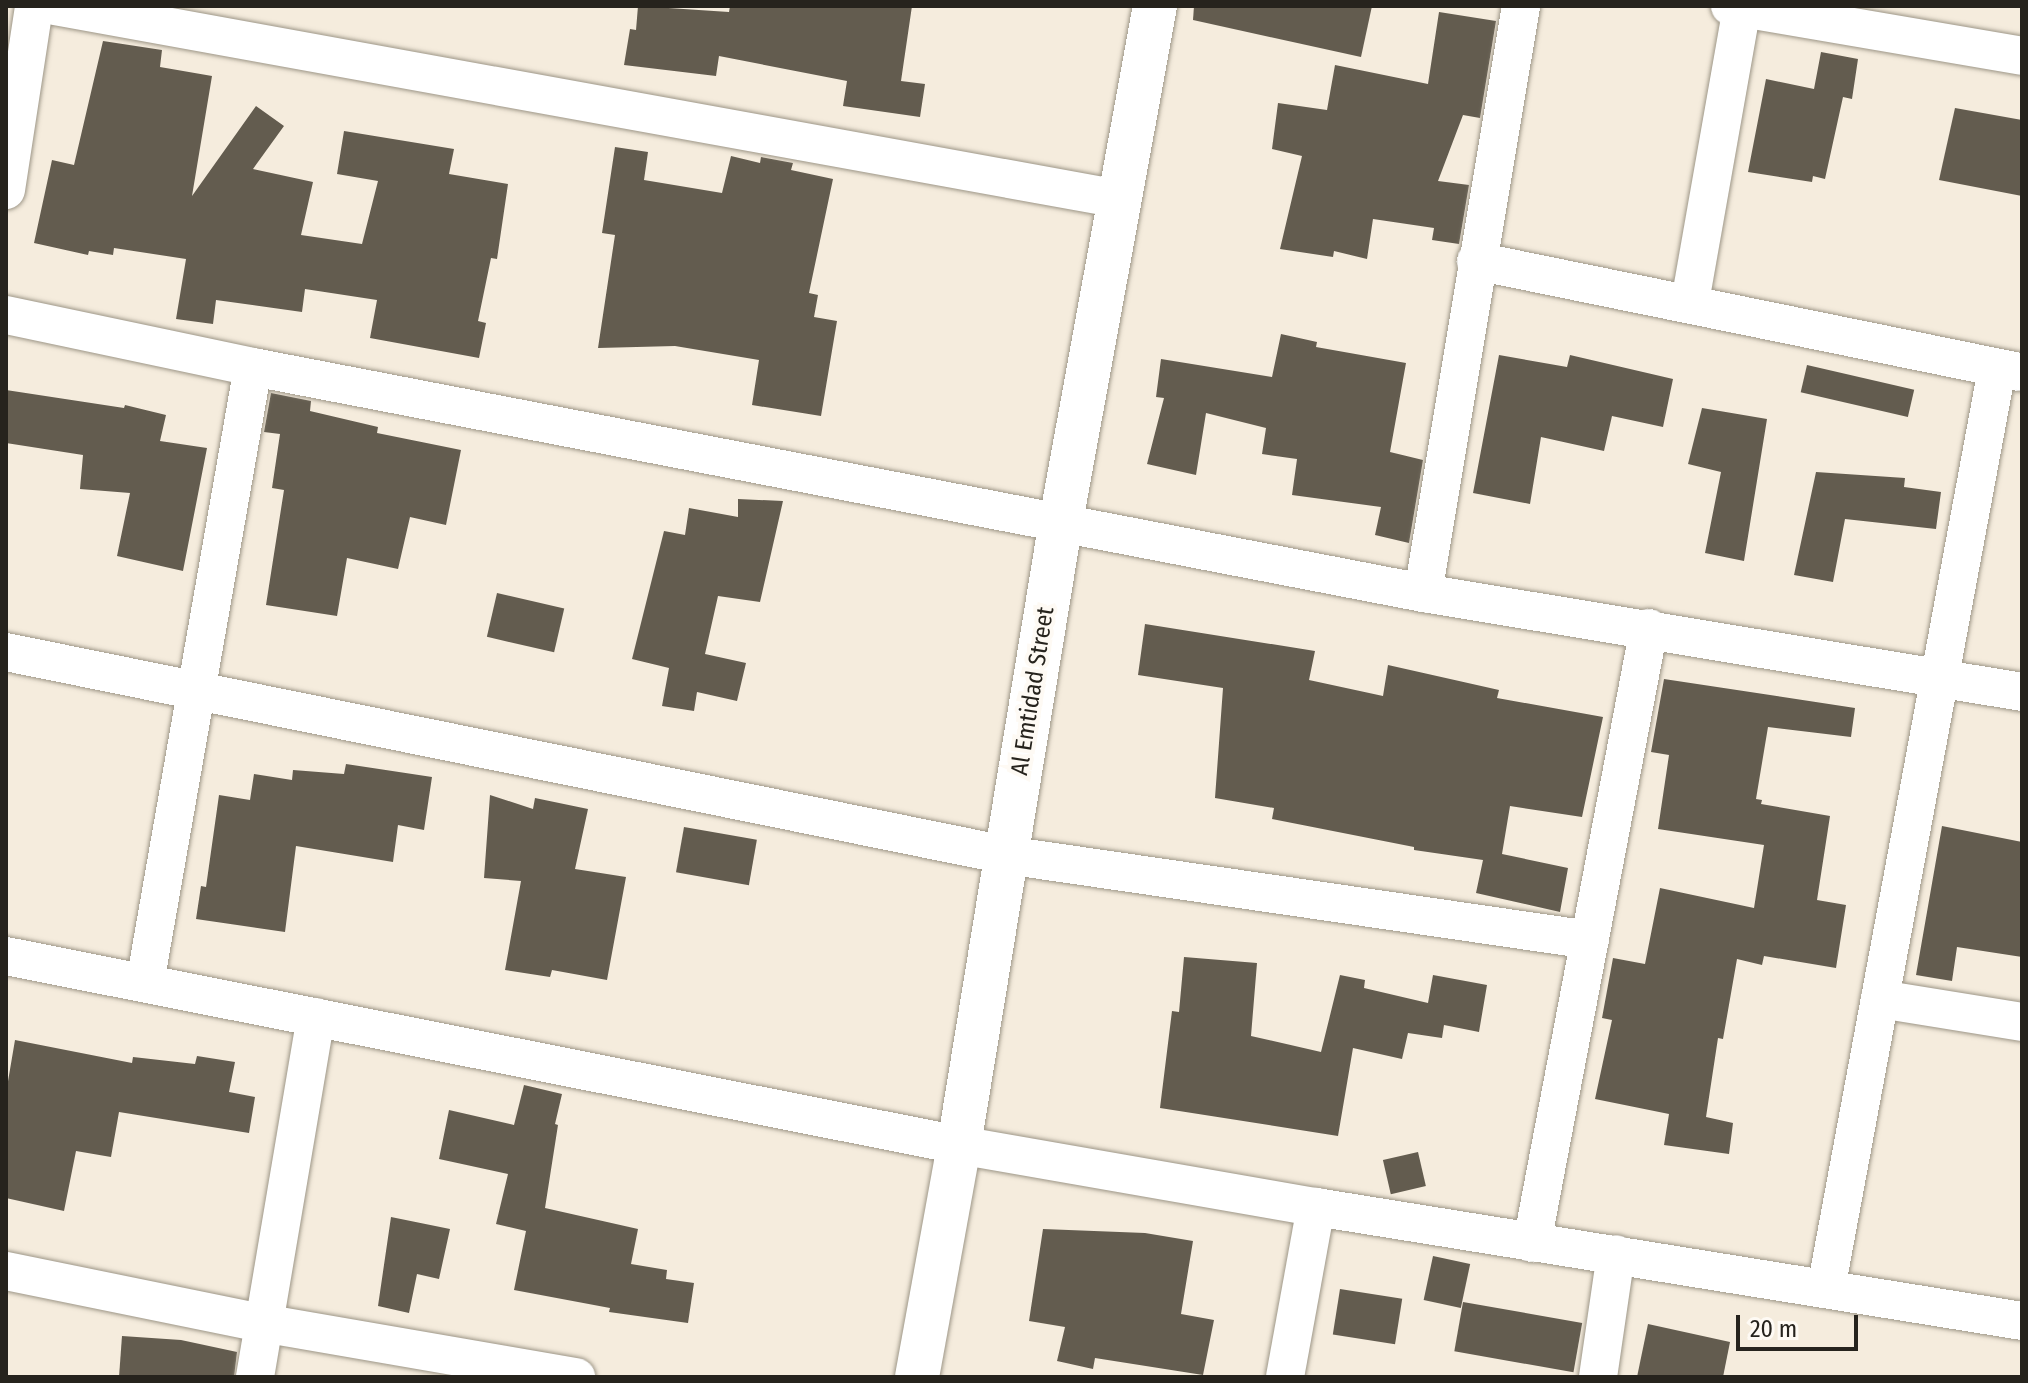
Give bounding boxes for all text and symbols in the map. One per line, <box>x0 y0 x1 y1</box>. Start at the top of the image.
street label: Al Emtidad Street <box>1005 605 1061 777</box>
scale bar <box>1740 1299 1862 1349</box>
text: 20 m <box>1750 1315 1797 1343</box>

